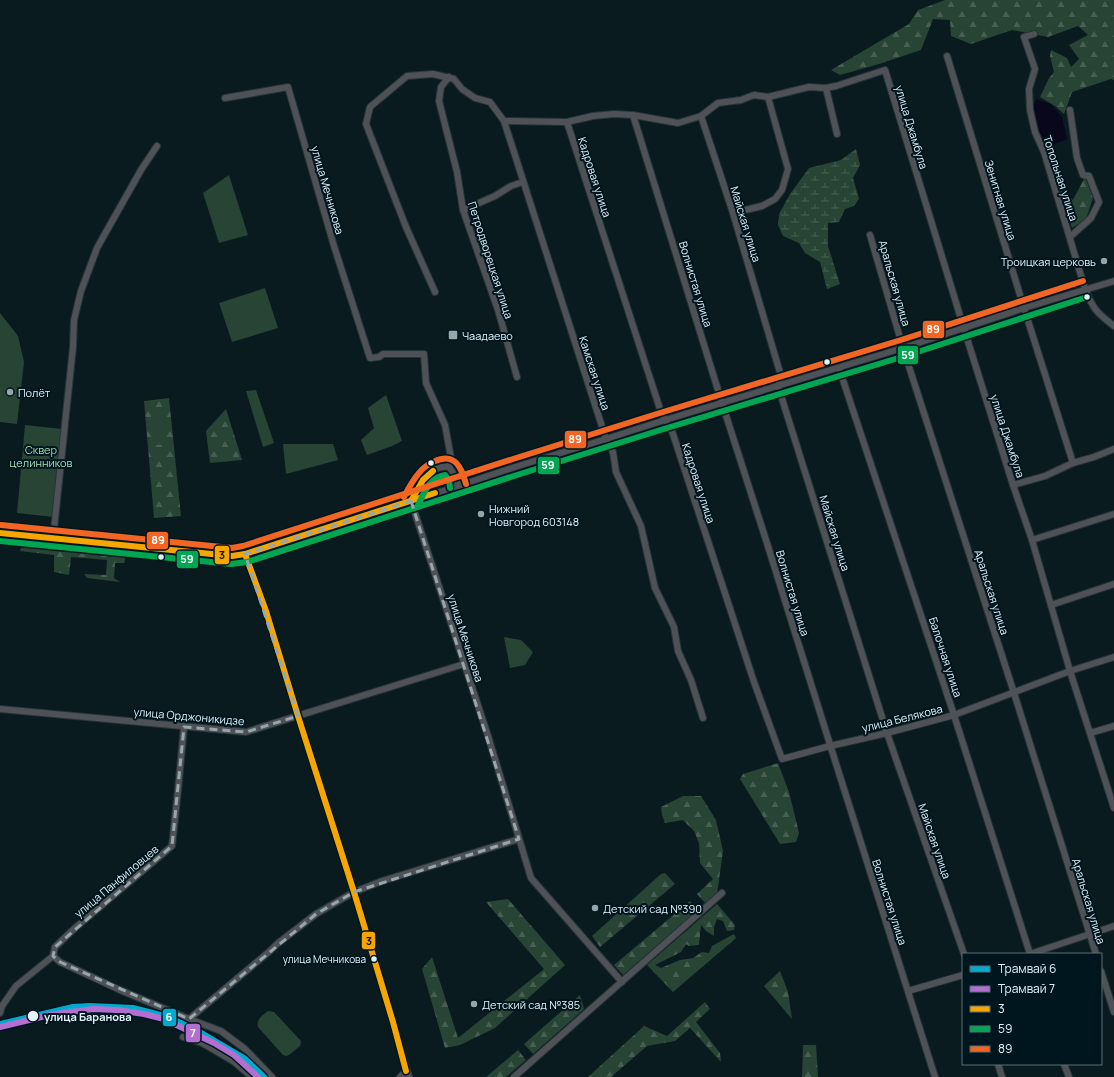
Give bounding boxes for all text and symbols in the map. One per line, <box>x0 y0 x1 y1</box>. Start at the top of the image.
street label: улица Джамбула <box>892 83 932 171</box>
street label: Топольная улица <box>1040 133 1082 223</box>
street label: Кадровая улица <box>575 135 615 219</box>
street label: улица Мечникова <box>308 144 348 236</box>
street label: Зенитная улица <box>982 158 1020 242</box>
street label: Майская улица <box>727 184 765 264</box>
street label: Петродворецкая улица <box>465 200 517 320</box>
street label: Аральская улица <box>876 238 914 328</box>
street label: Волнистая улица <box>676 239 716 329</box>
place label: Троицкая церковь <box>1001 254 1096 269</box>
marker: Троицкая церковь <box>1099 256 1109 266</box>
unlabelled marker <box>1082 292 1092 302</box>
line badge: 89 <box>922 320 945 339</box>
text: 89 <box>926 321 940 336</box>
place label: Чаадаево <box>462 328 513 343</box>
marker: Чаадаево <box>447 329 459 341</box>
street label: Камская улица <box>576 334 614 412</box>
line badge: 59 <box>897 345 919 365</box>
text: 59 <box>901 347 915 362</box>
unlabelled marker <box>822 357 832 367</box>
place label: Полёт <box>18 385 51 400</box>
marker: Полёт <box>5 387 15 397</box>
street label: улица Джамбула <box>987 392 1029 480</box>
line badge: 89 <box>564 430 587 449</box>
text: 89 <box>568 431 582 446</box>
street label: Кадровая улица <box>679 441 719 525</box>
park label: Сквер целинников <box>10 442 73 470</box>
line badge: 59 <box>537 456 560 475</box>
text: 59 <box>541 457 555 472</box>
unlabelled marker <box>426 458 436 468</box>
street label: Майская улица <box>816 493 854 573</box>
place label: Нижний Новгород 603148 <box>489 501 579 529</box>
marker: Нижний Новгород 603148 <box>476 509 486 519</box>
line badge: 89 <box>146 531 169 550</box>
text: 89 <box>151 532 165 547</box>
line badge: 3 <box>214 545 230 565</box>
text: 3 <box>219 547 225 562</box>
street label: Аральская улица <box>971 547 1013 637</box>
street label: Волнистая улица <box>773 548 813 638</box>
line badge: 59 <box>176 550 199 569</box>
text: 59 <box>180 551 194 566</box>
unlabelled marker <box>156 552 166 562</box>
street label: улица Мечникова <box>445 592 487 684</box>
street label: Балочная улица <box>926 615 966 699</box>
street label: улица Белякова <box>860 701 944 735</box>
street label: улица Орджоникидзе <box>133 704 246 728</box>
street label: Майская улица <box>915 801 955 881</box>
street label: улица Панфиловцев <box>71 841 161 921</box>
street label: Аральская улица <box>1069 856 1109 946</box>
street label: Волнистая улица <box>869 857 911 947</box>
place label: Детский сад №390 <box>603 901 702 916</box>
marker: Детский сад №390 <box>590 903 600 913</box>
line badge: 3 <box>361 931 376 950</box>
text: 3 <box>366 933 372 948</box>
place label: улица Мечникова <box>283 952 366 966</box>
legend <box>962 953 1102 1065</box>
marker: улица Мечникова <box>369 954 379 964</box>
text: Трамвай 6 <box>998 960 1056 977</box>
text: Трамвай 7 <box>998 980 1055 997</box>
place label: Детский сад №385 <box>482 997 580 1012</box>
marker: Детский сад №385 <box>469 999 479 1009</box>
text: 3 <box>998 1000 1005 1017</box>
line badge: 6 <box>162 1008 177 1027</box>
marker: улица Баранова <box>26 1009 40 1023</box>
place label: улица Баранова <box>44 1009 132 1024</box>
text: 6 <box>166 1009 173 1024</box>
text: 59 <box>998 1020 1012 1037</box>
line badge: 7 <box>185 1023 201 1043</box>
text: 7 <box>190 1025 196 1040</box>
text: 89 <box>998 1040 1012 1057</box>

